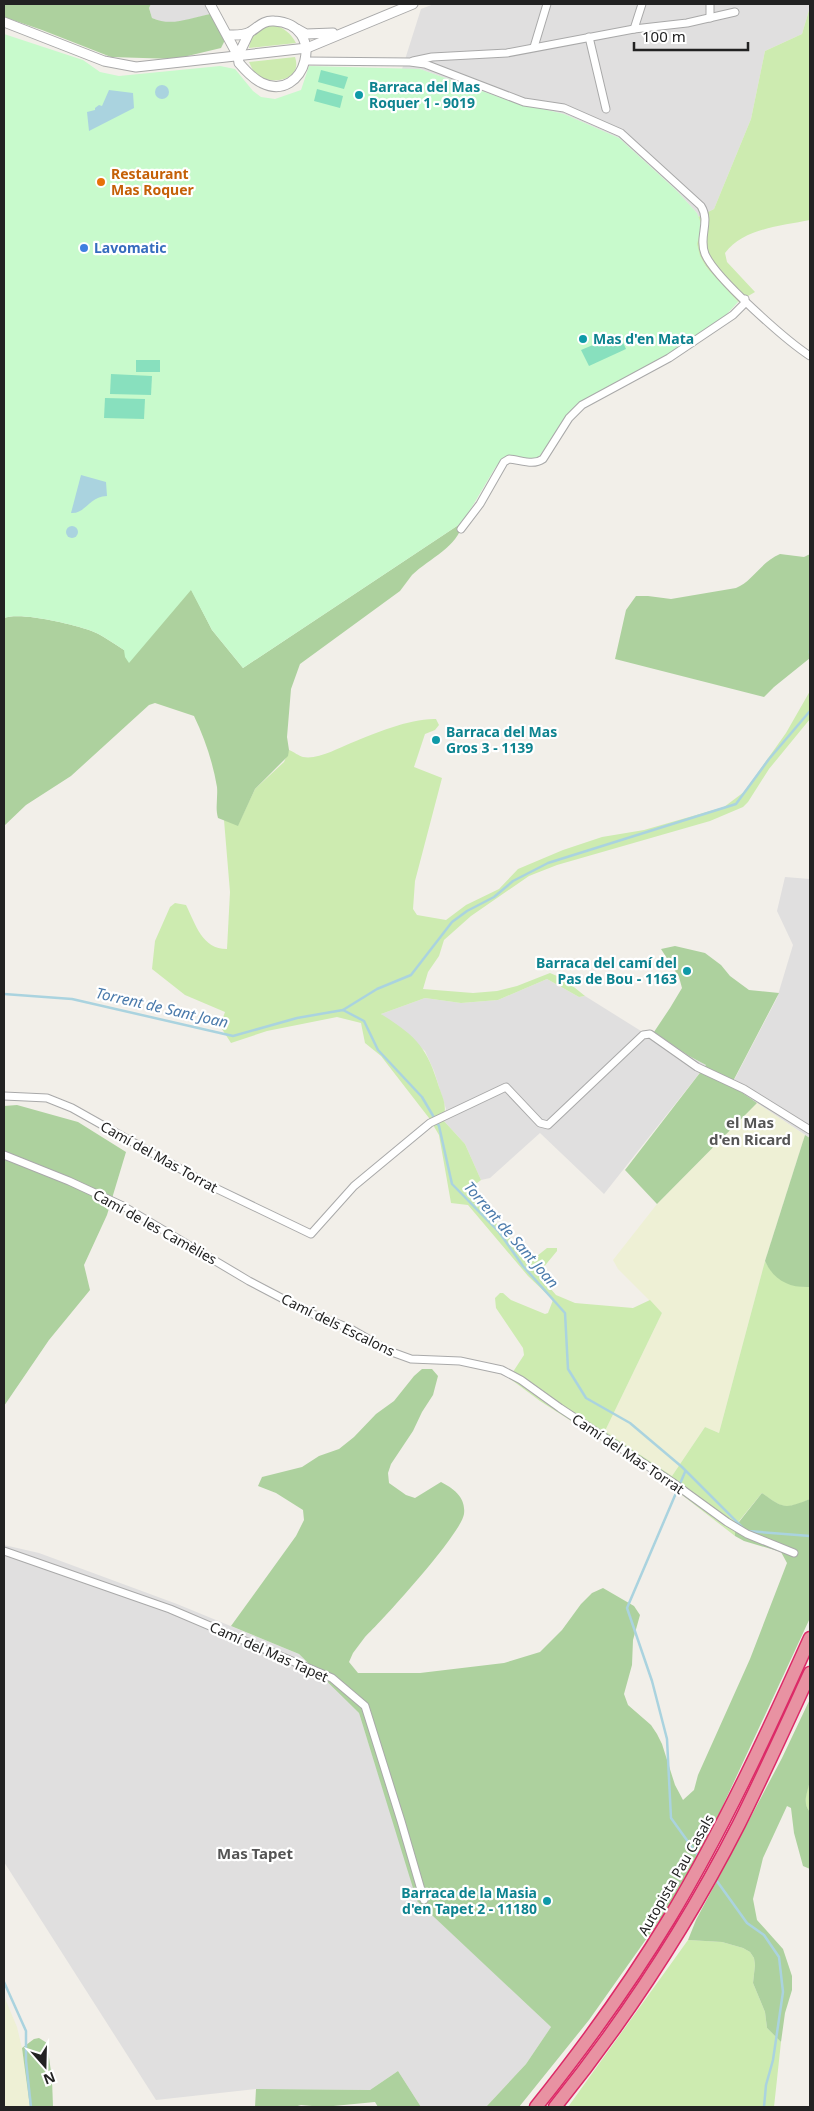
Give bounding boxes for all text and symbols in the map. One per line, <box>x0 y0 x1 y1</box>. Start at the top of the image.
scale bar <box>634 20 748 52</box>
text: 100 m <box>642 26 686 46</box>
place label: Barraca del Mas Roquer 1 - 9019 <box>369 77 480 112</box>
marker: Barraca del Mas Roquer 1 - 9019 <box>353 89 365 101</box>
place label: Restaurant Mas Roquer <box>111 164 194 199</box>
marker: Restaurant Mas Roquer <box>95 176 107 188</box>
place label: Lavomatic <box>94 238 166 257</box>
marker: Lavomatic <box>78 242 90 254</box>
place label: Mas d'en Mata <box>593 329 694 348</box>
marker: Mas d'en Mata <box>577 333 589 345</box>
place label: Barraca del Mas Gros 3 - 1139 <box>446 722 557 757</box>
marker: Barraca del Mas Gros 3 - 1139 <box>430 734 442 746</box>
place label: Barraca del camí del Pas de Bou - 1163 <box>536 953 677 988</box>
marker: Barraca del camí del Pas de Bou - 1163 <box>681 965 693 977</box>
water label: Torrent de Sant Joan <box>94 982 230 1032</box>
district label: el Mas d'en Ricard <box>709 1112 791 1149</box>
street label: Camí del Mas Torrat <box>97 1116 221 1197</box>
water label: Torrent de Sant Joan <box>460 1177 564 1292</box>
street label: Camí de les Camèlies <box>90 1185 221 1269</box>
street label: Camí dels Escalons <box>278 1289 398 1360</box>
street label: Camí del Mas Torrat <box>569 1409 688 1498</box>
street label: Camí del Mas Tapet <box>207 1617 331 1686</box>
street label: Autopista Pau Casals <box>633 1811 718 1939</box>
district label: Mas Tapet <box>217 1843 293 1863</box>
place label: Barraca de la Masia d'en Tapet 2 - 11180 <box>401 1883 537 1918</box>
marker: Barraca de la Masia d'en Tapet 2 - 11180 <box>541 1895 553 1907</box>
north arrow <box>20 2041 70 2091</box>
text: N <box>41 2068 58 2090</box>

